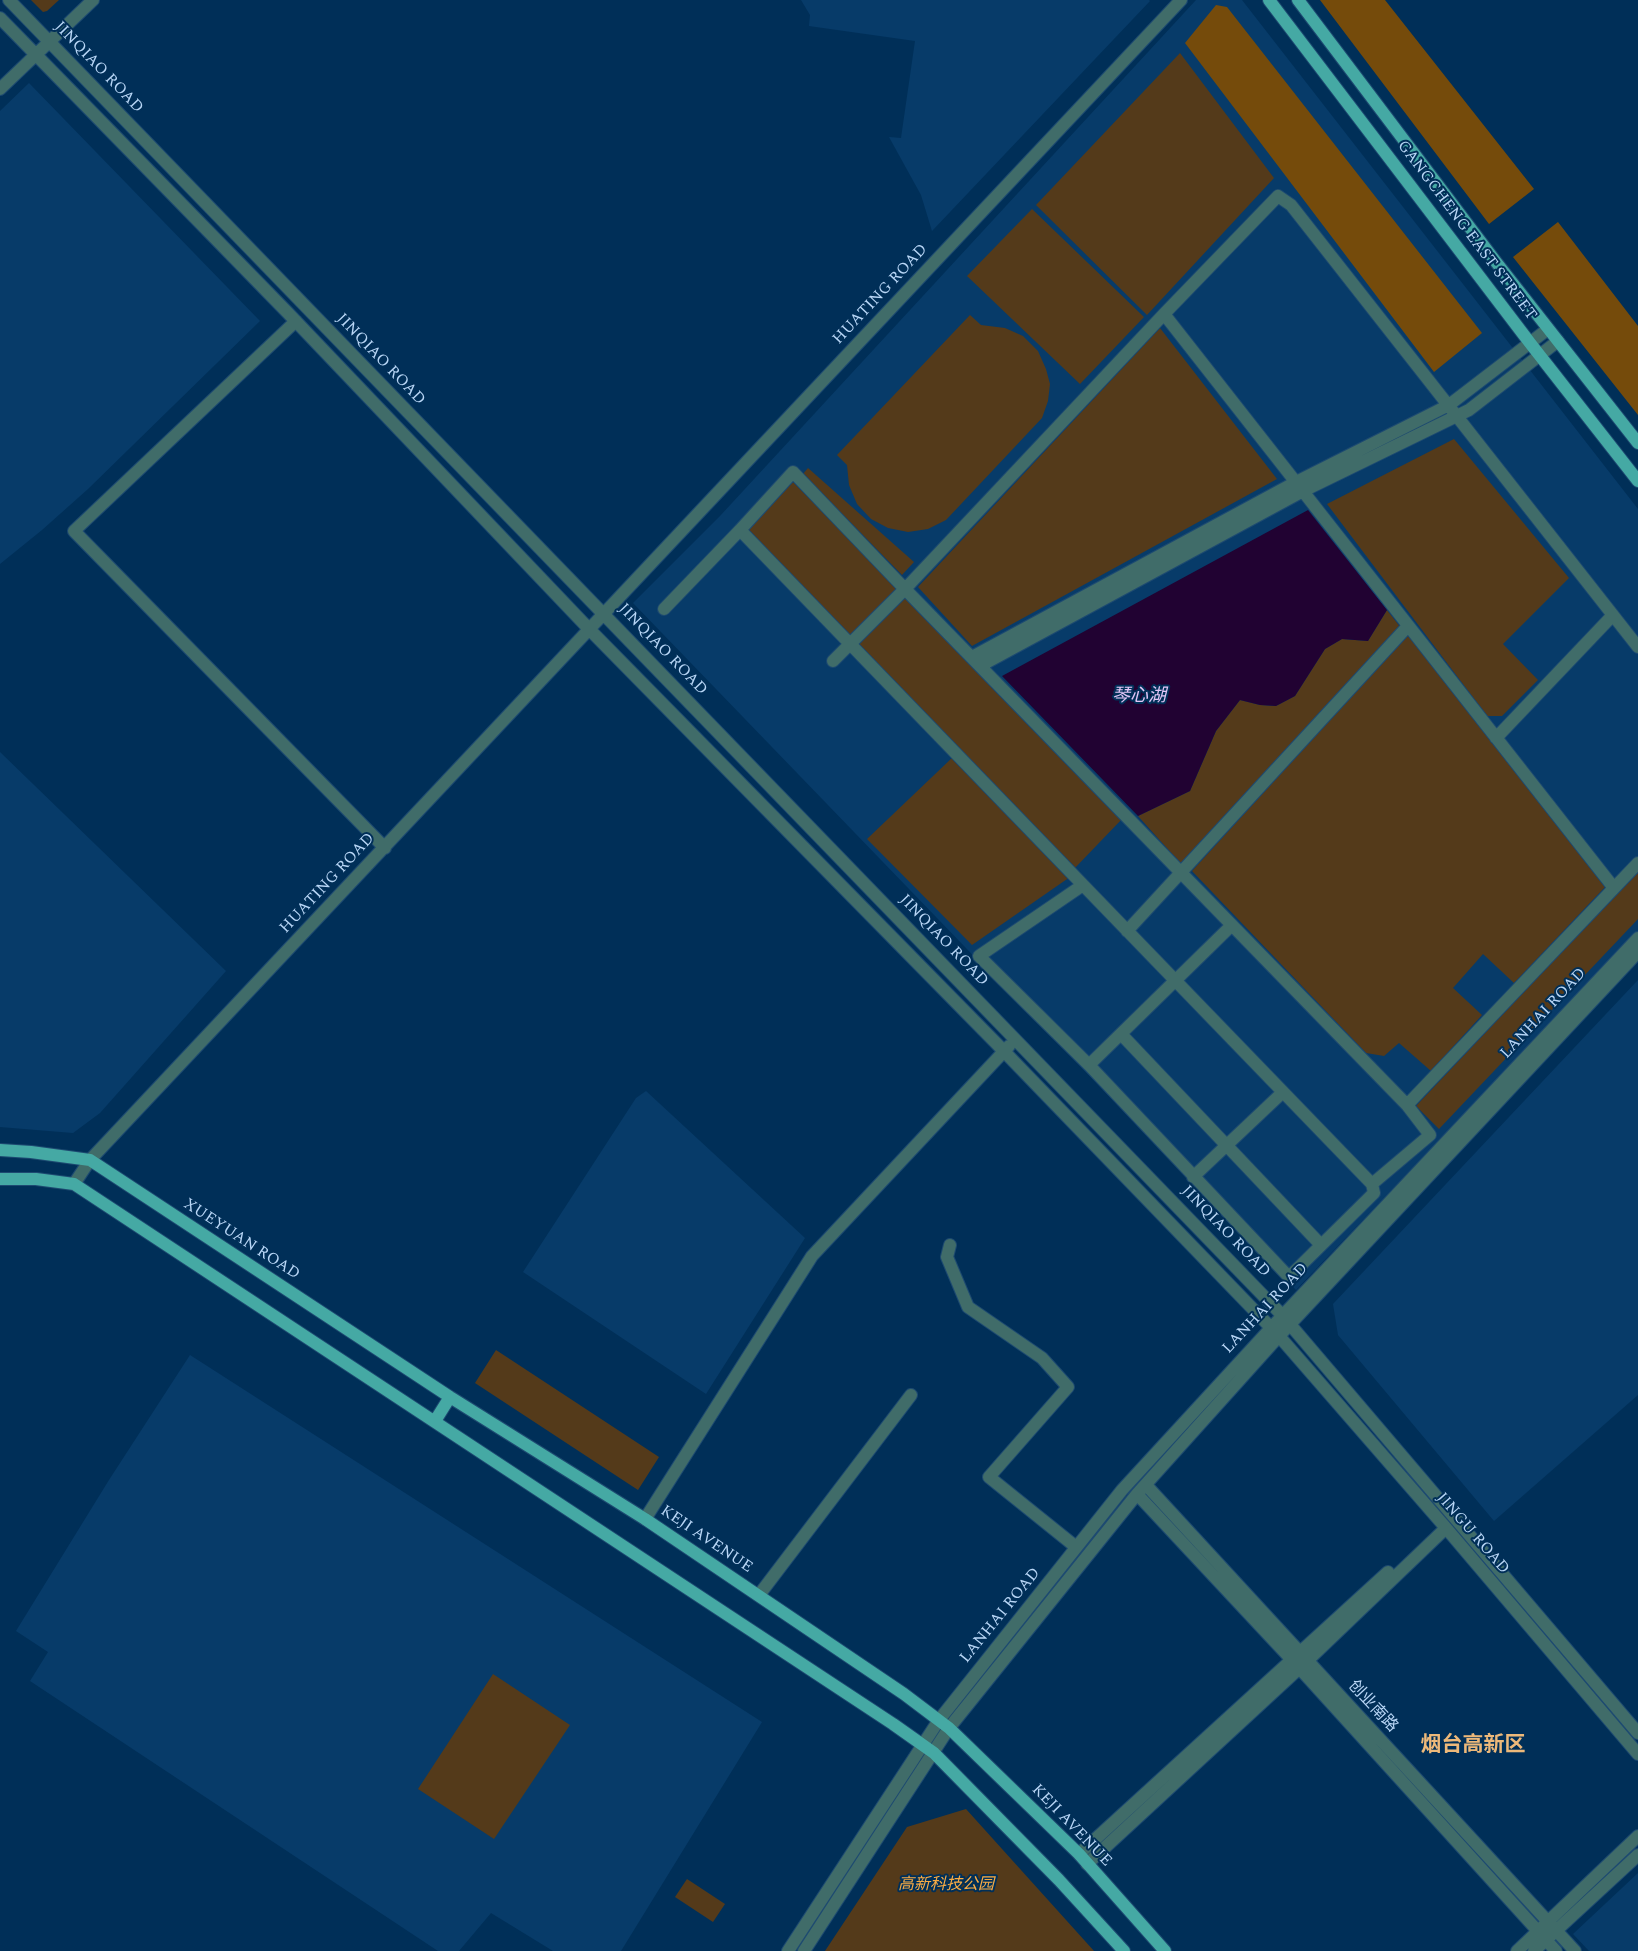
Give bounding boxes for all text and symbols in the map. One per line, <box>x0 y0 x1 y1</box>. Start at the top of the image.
street label: JINQIAO ROAD <box>49 18 147 118</box>
street label: GANGCHENG EAST STREET <box>1392 137 1540 325</box>
street label: HUATING ROAD <box>830 241 932 349</box>
street label: JINQIAO ROAD <box>331 310 429 410</box>
street label: JINQIAO ROAD <box>613 600 711 700</box>
water label: 琴心湖 <box>1112 686 1166 708</box>
street label: HUATING ROAD <box>277 830 379 938</box>
street label: JINQIAO ROAD <box>894 891 992 991</box>
street label: LANHAI ROAD <box>1497 965 1591 1063</box>
street label: JINQIAO ROAD <box>1176 1182 1274 1282</box>
street label: XUEYUAN ROAD <box>179 1195 303 1285</box>
street label: LANHAI ROAD <box>1219 1260 1313 1358</box>
street label: JINGU ROAD <box>1431 1489 1513 1579</box>
street label: KEJI AVENUE <box>656 1502 756 1578</box>
street label: LANHAI ROAD <box>957 1564 1045 1668</box>
street label: 创业南路 <box>1343 1677 1401 1737</box>
district label: 烟台高新区 <box>1421 1734 1525 1760</box>
street label: KEJI AVENUE <box>1027 1781 1115 1871</box>
park label: 高新科技公园 <box>898 1876 994 1896</box>

